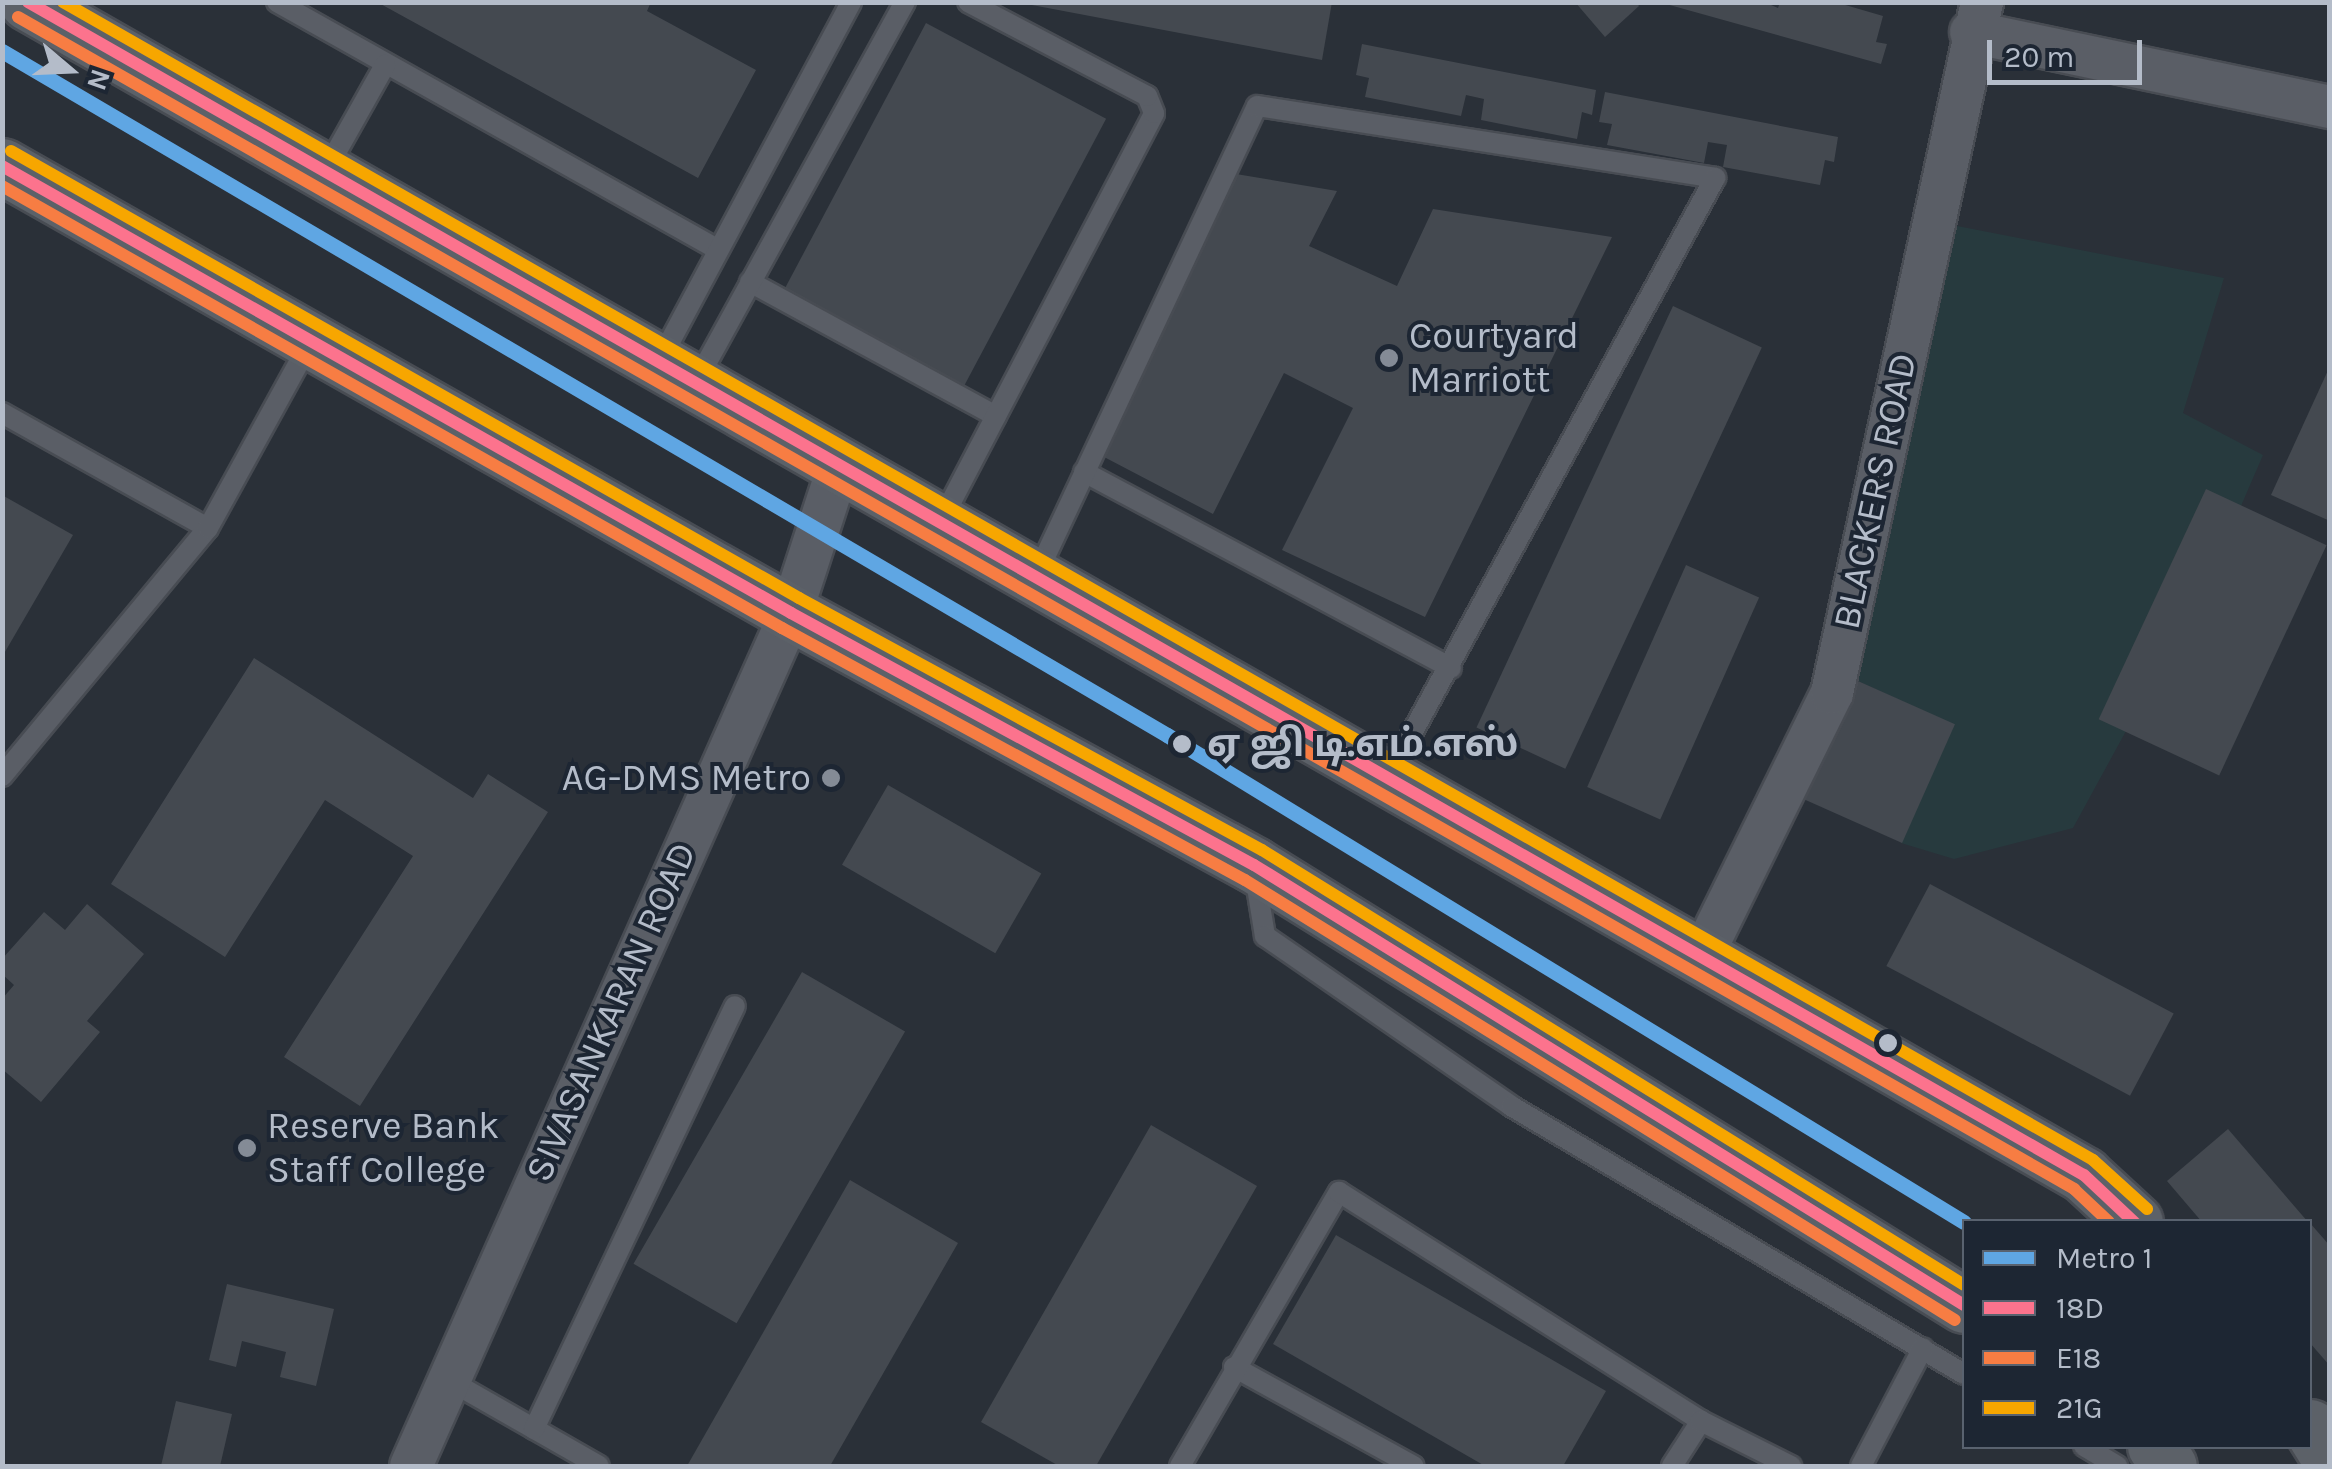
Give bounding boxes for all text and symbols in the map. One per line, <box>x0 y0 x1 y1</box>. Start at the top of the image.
north arrow <box>20 20 120 120</box>
scale bar <box>1992 20 2147 82</box>
text: 20 m <box>2004 39 2074 75</box>
text: N <box>80 65 118 95</box>
place label: Courtyard Marriott <box>1409 313 1579 402</box>
marker: Courtyard Marriott <box>1378 347 1400 369</box>
street label: BLACKERS ROAD <box>1823 349 1927 633</box>
place label: ஏ ஜி டி.எம்.எஸ் <box>1207 721 1518 767</box>
marker: ஏ ஜி டி.எம்.எஸ் <box>1166 728 1198 760</box>
place label: AG-DMS Metro <box>562 755 811 801</box>
marker: AG-DMS Metro <box>820 767 842 789</box>
street label: SIVASANKARAN ROAD <box>516 835 706 1189</box>
unlabelled marker <box>1878 1033 1898 1053</box>
place label: Reserve Bank Staff College <box>267 1103 500 1192</box>
marker: Reserve Bank Staff College <box>236 1137 258 1159</box>
legend <box>1962 1219 2312 1449</box>
text: Metro 1 <box>2056 1240 2152 1276</box>
text: 18D <box>2056 1290 2104 1326</box>
text: E18 <box>2056 1340 2101 1376</box>
text: 21G <box>2056 1390 2103 1426</box>

